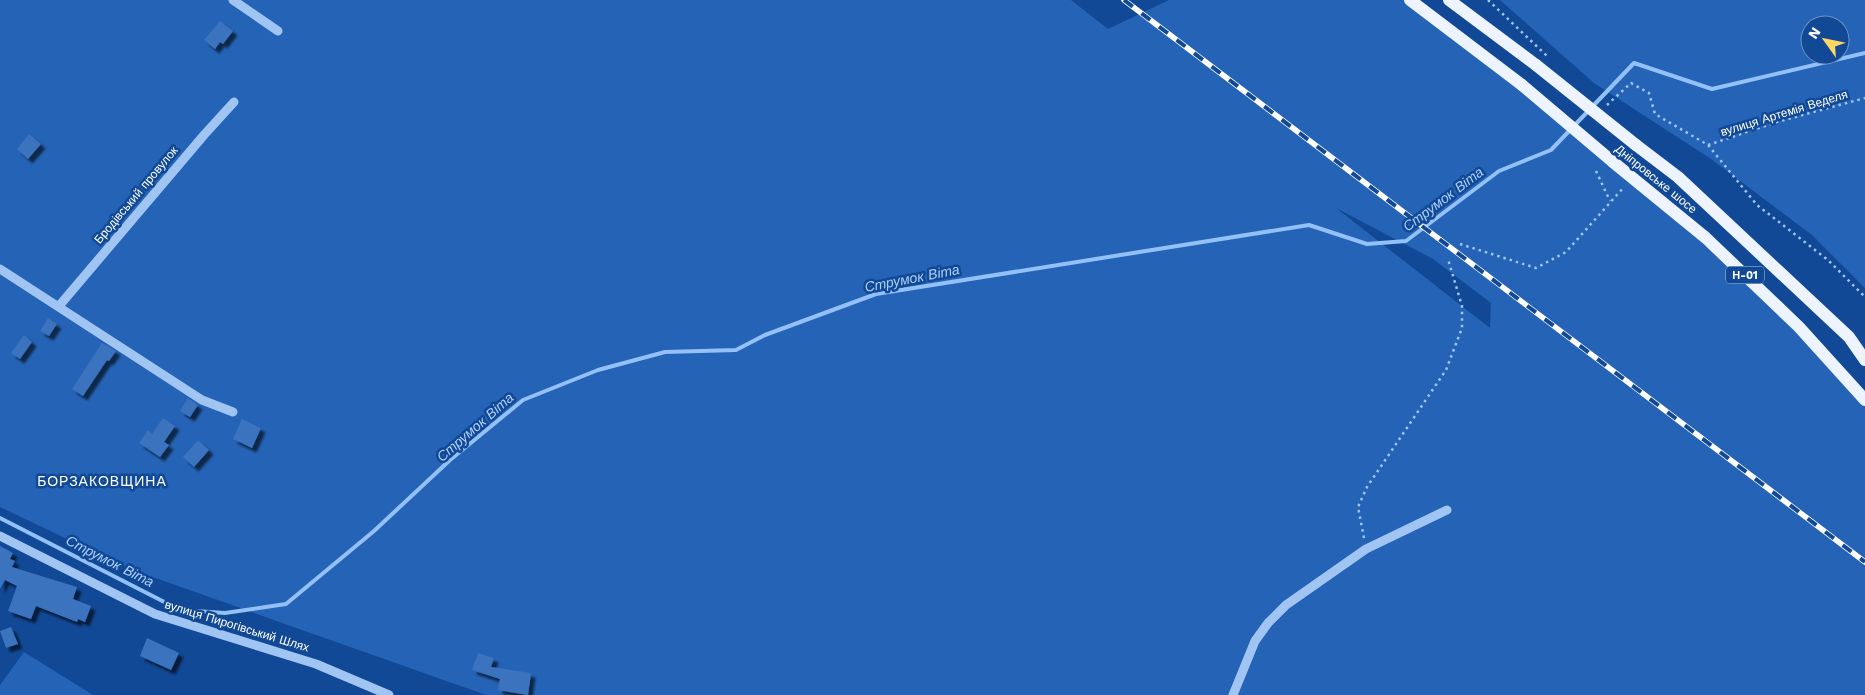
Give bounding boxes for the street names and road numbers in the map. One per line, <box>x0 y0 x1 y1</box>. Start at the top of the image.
street label: вулиця Артемія Веделя <box>1719 87 1849 139</box>
street label: Дніпровське шосе <box>1612 142 1700 216</box>
street label: Бродівський провулок <box>91 143 181 246</box>
road number: Н-01 <box>1726 266 1764 284</box>
street label: вулиця Пирогівський Шлях <box>163 597 311 655</box>

